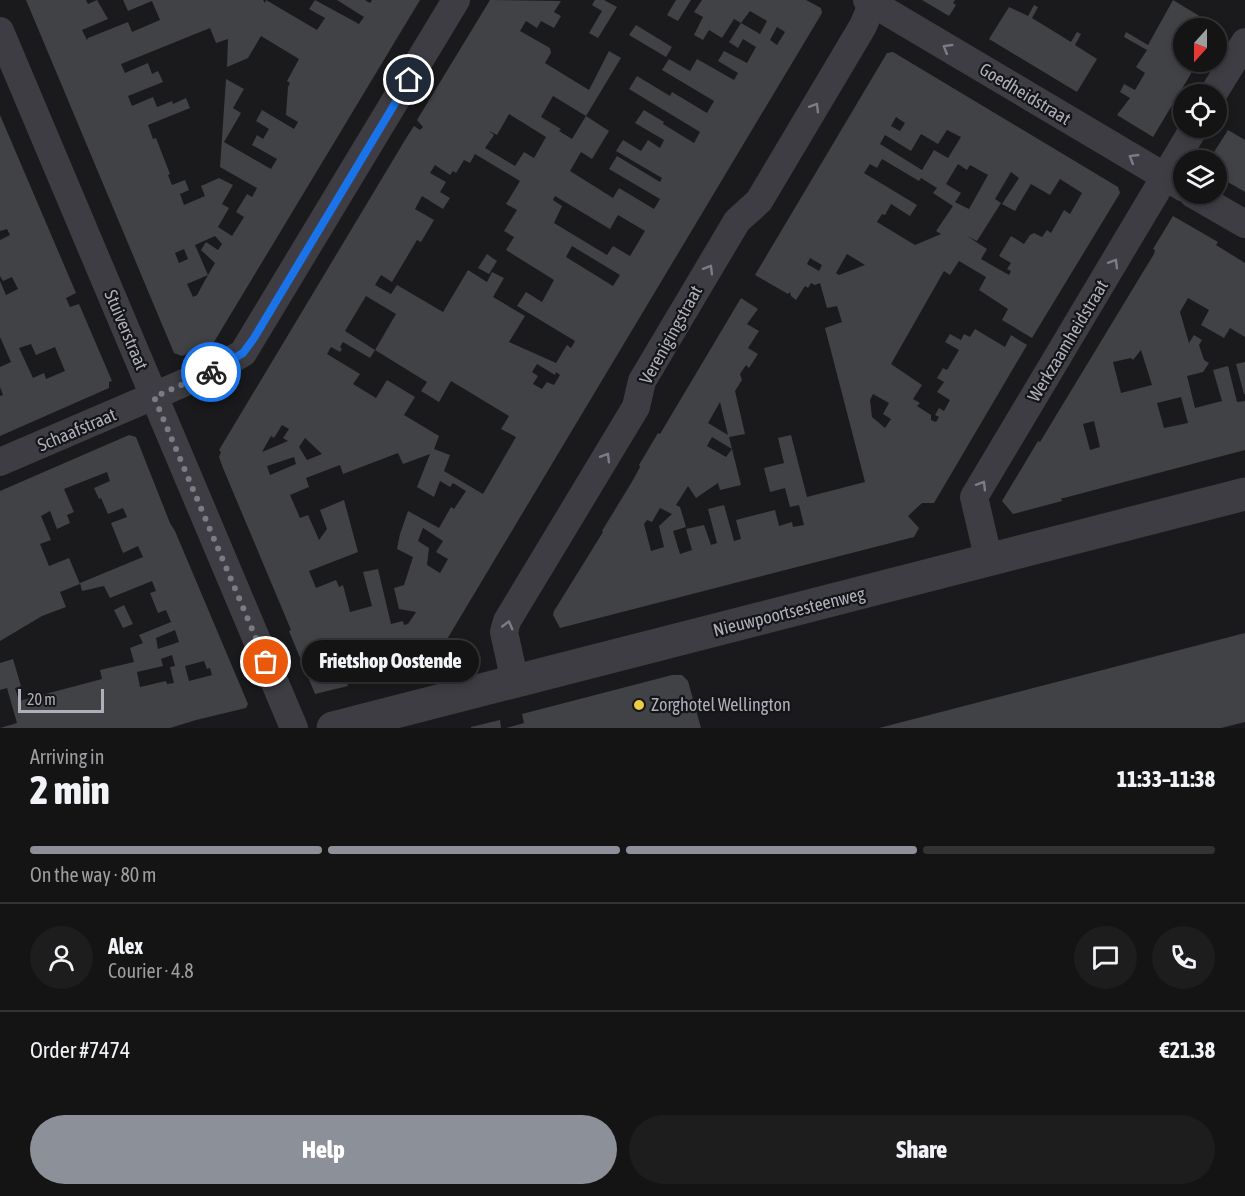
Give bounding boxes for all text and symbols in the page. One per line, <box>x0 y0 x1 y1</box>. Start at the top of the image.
north arrow <box>1173 18 1227 72</box>
map controls <box>1173 18 1227 204</box>
one-way arrow <box>943 43 953 55</box>
pin <box>383 54 434 105</box>
street label: Goedheidstraat <box>976 58 1075 129</box>
icon: home <box>392 63 425 96</box>
button: locate <box>1173 84 1227 138</box>
one-way arrow <box>808 102 819 113</box>
button: layers <box>1173 150 1227 204</box>
one-way arrow <box>1129 154 1139 165</box>
one-way arrow <box>1106 259 1118 269</box>
one-way arrow <box>701 265 713 275</box>
street label: Werkzaamheidstraat <box>1023 276 1112 405</box>
street label: Verenigingstraat <box>635 282 706 388</box>
street label: Stuiverstraat <box>100 287 153 373</box>
courier <box>181 342 241 402</box>
icon: bike <box>195 356 228 389</box>
street label: Schaafstraat <box>34 404 119 455</box>
one-way arrow <box>598 453 610 463</box>
one-way arrow <box>974 481 986 491</box>
street label: Nieuwpoortsesteenweg <box>711 582 867 641</box>
one-way arrow <box>500 620 513 630</box>
pin <box>240 636 291 687</box>
callout: Frietshop Oostende <box>302 641 479 683</box>
icon: bag <box>249 645 282 678</box>
text: Frietshop Oostende <box>319 649 462 672</box>
scale bar <box>18 686 104 714</box>
text: 20 m <box>27 690 56 708</box>
place label: Zorghotel Wellington <box>651 694 791 715</box>
marker: Zorghotel Wellington <box>632 698 646 712</box>
text: Arriving in <box>30 745 104 768</box>
text: 11:33–11:38 <box>1117 766 1215 792</box>
text: 2 min <box>30 768 110 812</box>
text: On the way · 80 m <box>30 863 156 886</box>
button: person <box>30 926 93 989</box>
button: chat <box>1074 926 1137 989</box>
button: phone <box>1152 926 1215 989</box>
text: Alex <box>108 933 143 959</box>
text: Courier · 4.8 <box>108 959 194 982</box>
text: Order #7474 <box>30 1037 130 1063</box>
text: €21.38 <box>1160 1037 1215 1063</box>
button: Help <box>30 1115 617 1184</box>
button: Share <box>629 1115 1215 1184</box>

